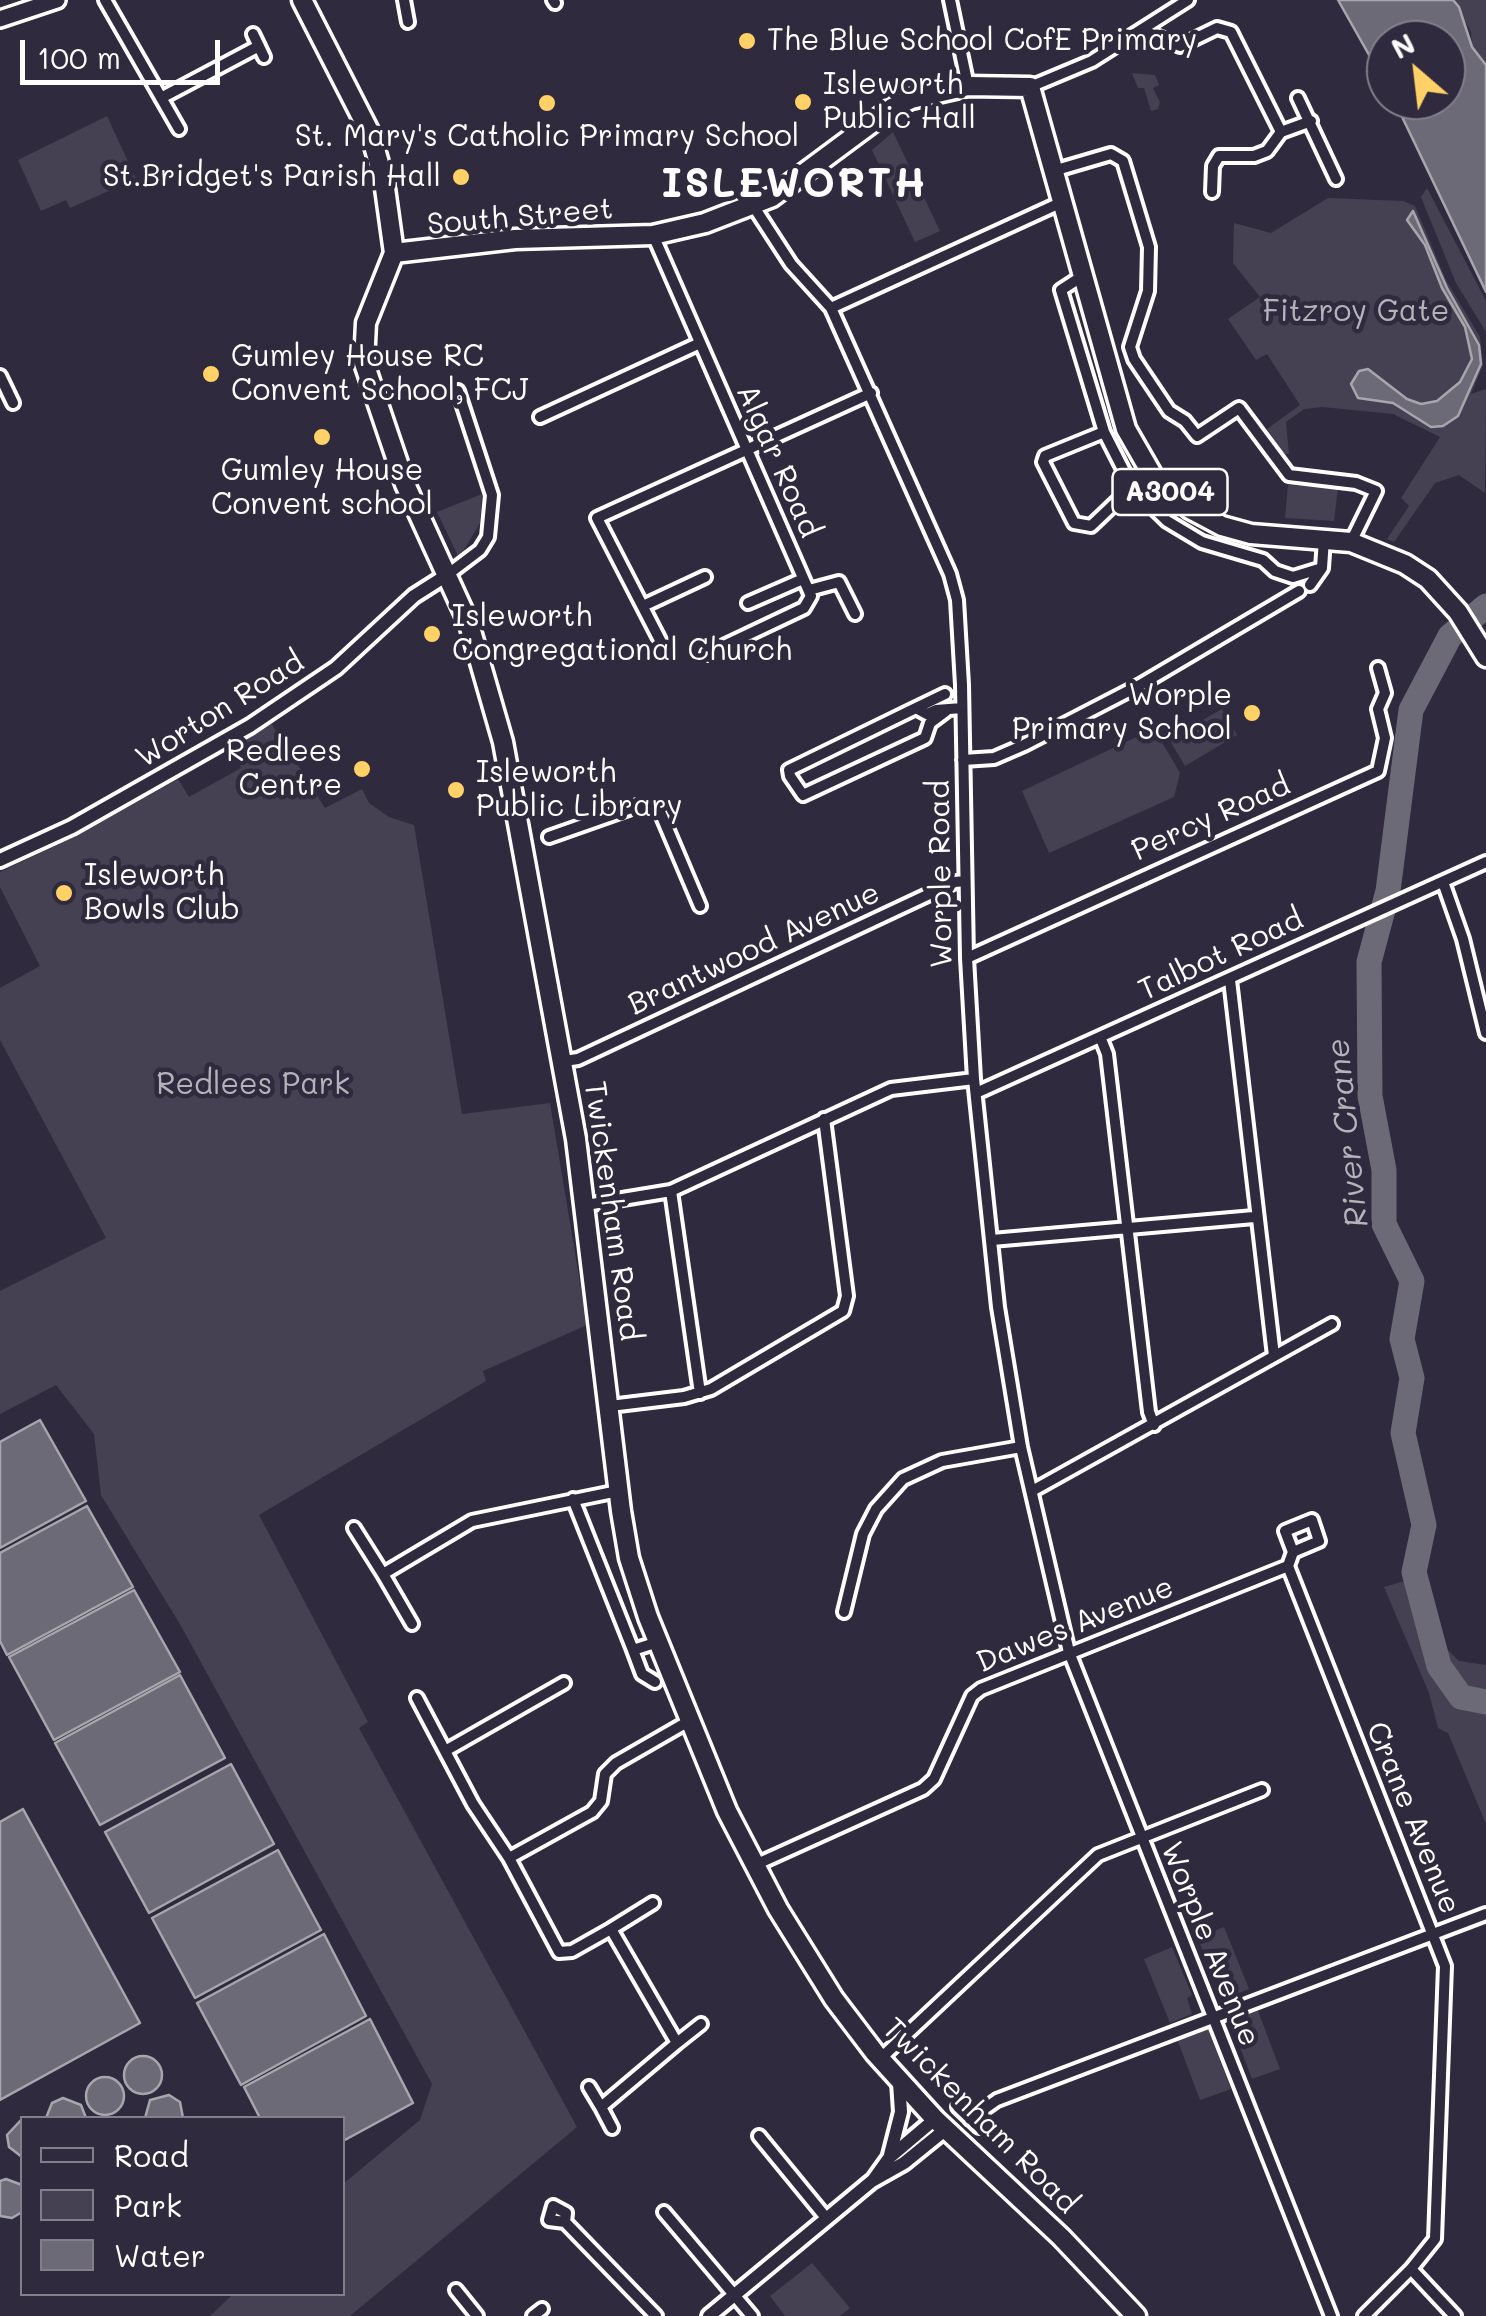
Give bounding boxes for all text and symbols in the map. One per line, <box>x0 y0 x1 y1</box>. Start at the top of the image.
scale bar <box>25 20 225 82</box>
north arrow <box>1366 20 1466 120</box>
place label: The Blue School CofE Primary <box>767 23 1197 59</box>
text: N <box>1385 24 1421 66</box>
marker: The Blue School CofE Primary <box>736 30 758 52</box>
text: 100 m <box>37 37 121 77</box>
place label: Isleworth Public Hall <box>823 67 976 138</box>
marker: Isleworth Public Hall <box>792 91 814 113</box>
marker: St. Mary's Catholic Primary School <box>536 92 558 114</box>
place label: St. Mary's Catholic Primary School <box>295 119 799 155</box>
place label: St.Bridget's Parish Hall <box>103 159 441 195</box>
district label: ISLEWORTH <box>662 161 928 209</box>
marker: St.Bridget's Parish Hall <box>450 166 472 188</box>
street label: South Street <box>426 191 614 243</box>
park label: Fitzroy Gate <box>1263 294 1449 330</box>
place label: Gumley House RC Convent School, FCJ <box>231 339 529 410</box>
marker: Gumley House RC Convent School, FCJ <box>200 363 222 385</box>
street label: Algar Road <box>728 379 828 543</box>
marker: Gumley House Convent school <box>311 426 333 448</box>
place label: Gumley House Convent school <box>211 453 433 524</box>
road number: A3004 <box>1112 469 1228 515</box>
place label: Isleworth Congregational Church <box>452 599 792 670</box>
marker: Isleworth Congregational Church <box>421 623 443 645</box>
street label: Worton Road <box>129 644 311 776</box>
place label: Worple Primary School <box>1012 678 1232 748</box>
marker: Worple Primary School <box>1241 702 1263 724</box>
place label: Redlees Centre <box>226 734 342 804</box>
place label: Isleworth Public Library <box>476 755 682 826</box>
marker: Redlees Centre <box>351 758 373 780</box>
street label: Percy Road <box>1126 767 1296 869</box>
marker: Isleworth Public Library <box>445 779 467 801</box>
street label: Worple Road <box>921 780 961 968</box>
place label: Isleworth Bowls Club <box>84 858 240 928</box>
street label: Brantwood Avenue <box>622 875 886 1023</box>
marker: Isleworth Bowls Club <box>53 882 75 904</box>
street label: Talbot Road <box>1133 901 1309 1009</box>
water label: River Crane <box>1319 1037 1377 1229</box>
park label: Redlees Park <box>156 1067 350 1103</box>
street label: Twickenham Road <box>576 1079 648 1343</box>
street label: Dawes Avenue <box>971 1569 1179 1681</box>
street label: Crane Avenue <box>1358 1717 1468 1919</box>
street label: Worple Avenue <box>1153 1837 1267 2051</box>
street label: Twickenham Road <box>875 2011 1085 2221</box>
legend <box>20 2116 345 2296</box>
text: Road <box>114 2135 189 2175</box>
text: Park <box>114 2185 182 2225</box>
text: Water <box>114 2235 206 2275</box>

